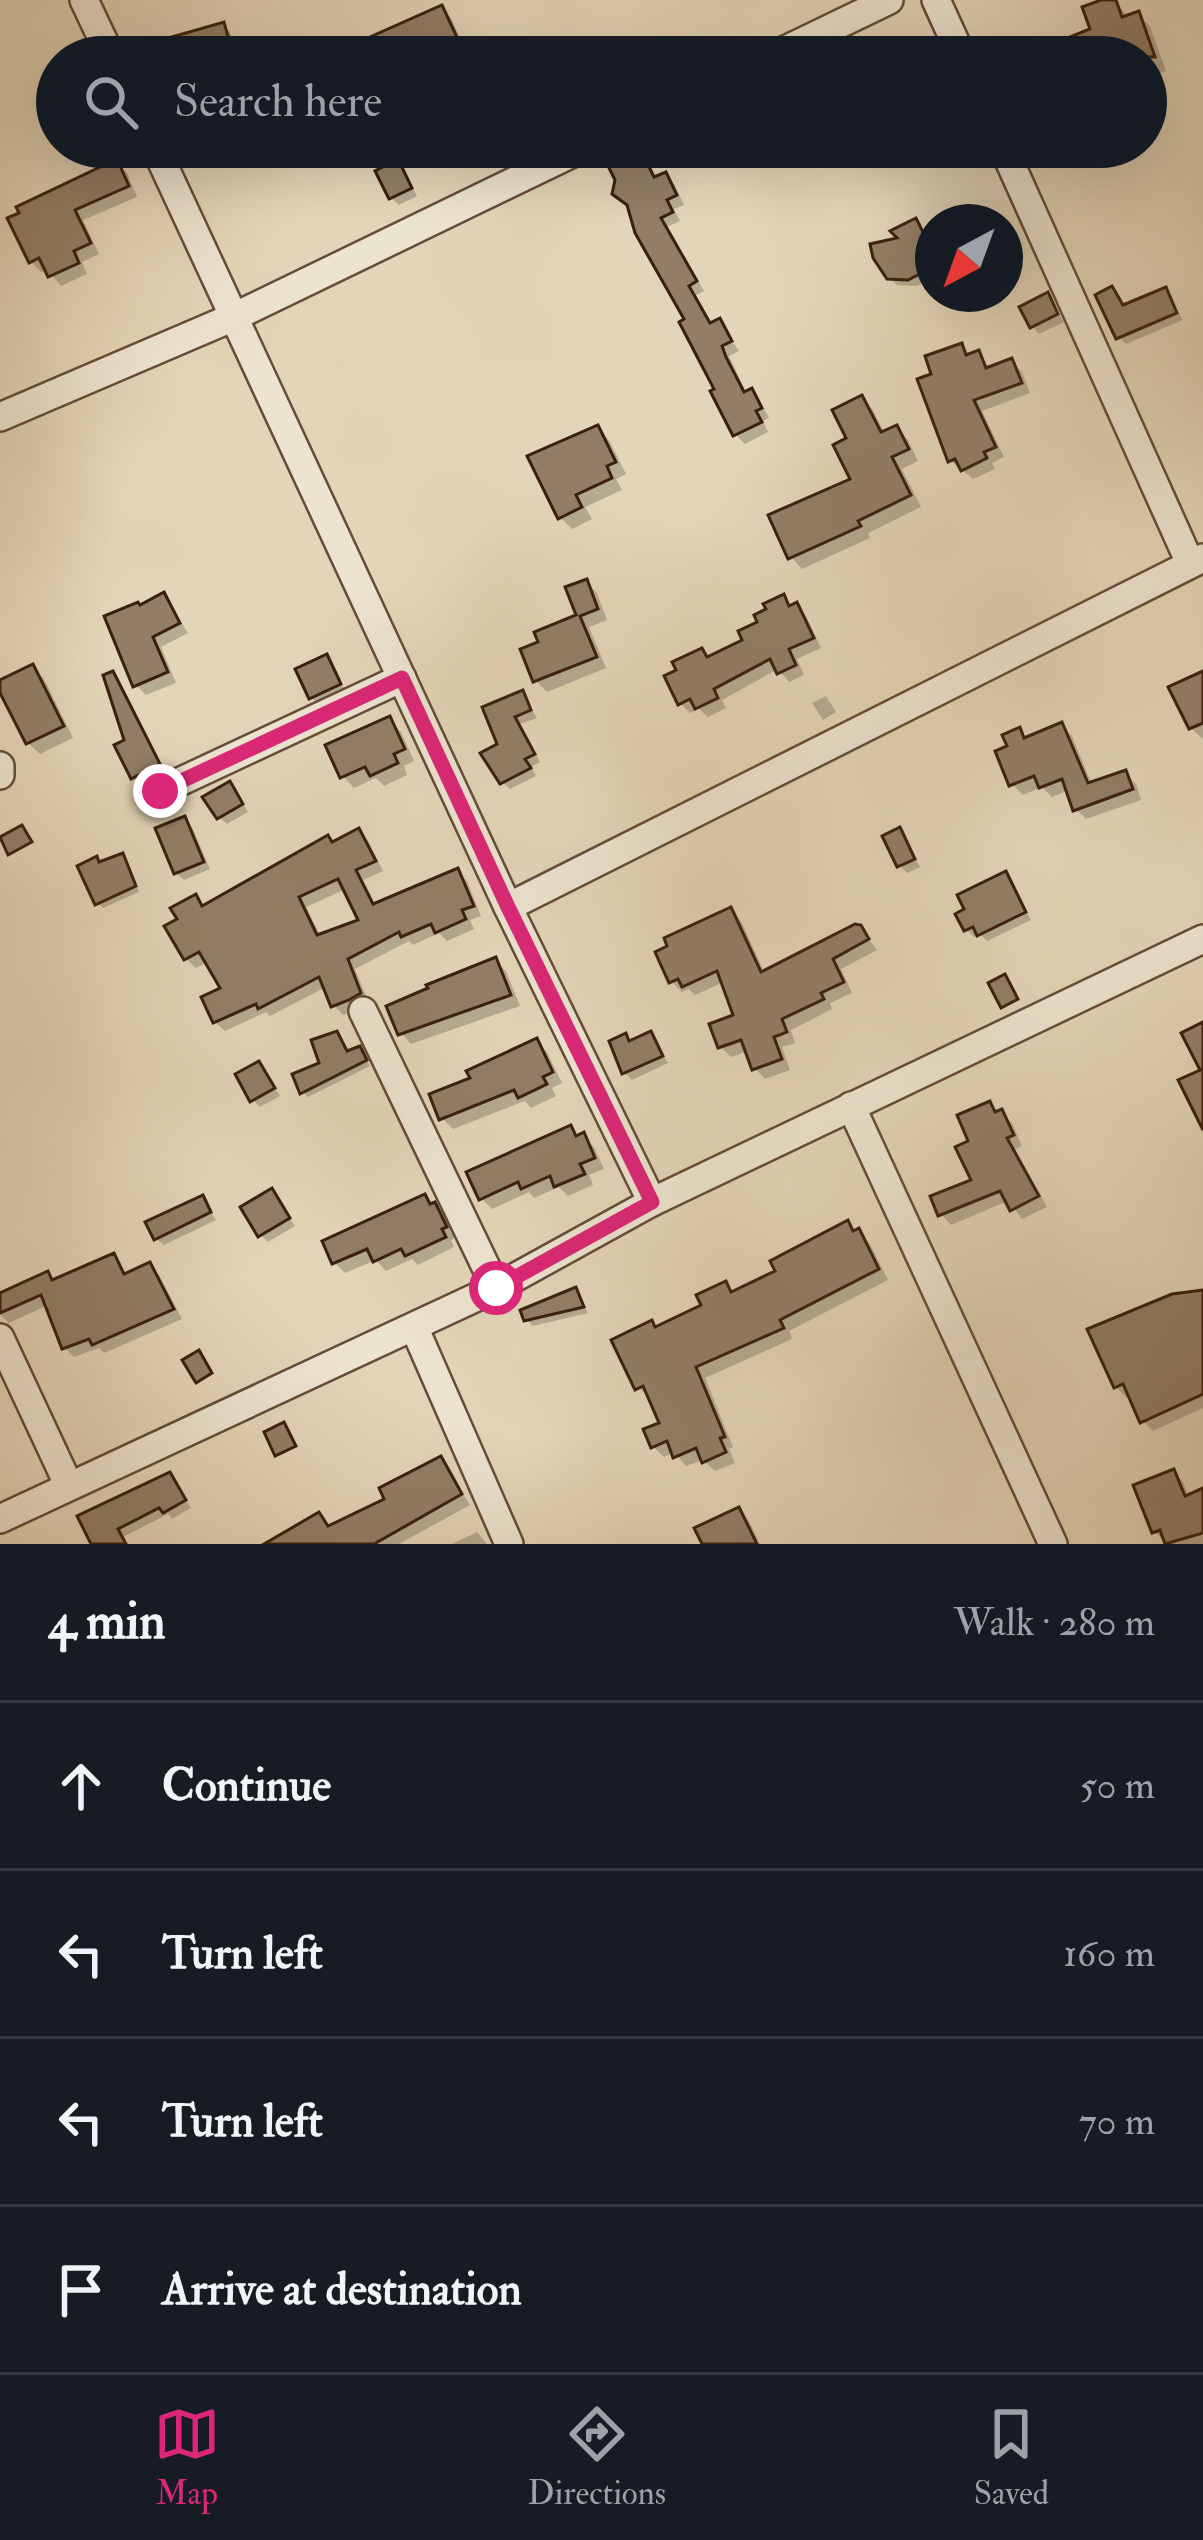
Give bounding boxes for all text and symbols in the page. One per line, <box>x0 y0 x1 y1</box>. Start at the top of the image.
search box <box>36 36 1167 168</box>
icon: search <box>78 69 144 135</box>
text: Search here <box>174 74 382 130</box>
north arrow <box>915 204 1023 312</box>
route end <box>133 764 187 818</box>
route start <box>469 1261 523 1315</box>
text: 4 min <box>48 1590 166 1654</box>
text: Walk · 280 m <box>953 1598 1155 1647</box>
icon: ahead <box>48 1753 114 1819</box>
text: Continue <box>162 1758 331 1814</box>
text: 50 m <box>1080 1761 1155 1810</box>
icon: left <box>48 1921 114 1987</box>
text: Turn left <box>162 1926 323 1982</box>
text: 160 m <box>1063 1929 1155 1978</box>
icon: left <box>48 2089 114 2155</box>
text: Turn left <box>162 2094 323 2150</box>
text: 70 m <box>1079 2097 1155 2146</box>
icon: arrive <box>48 2257 114 2323</box>
text: Arrive at destination <box>162 2262 522 2318</box>
tab: Map <box>154 2401 220 2514</box>
tab: Directions <box>528 2401 666 2514</box>
tab: Saved <box>974 2401 1049 2514</box>

